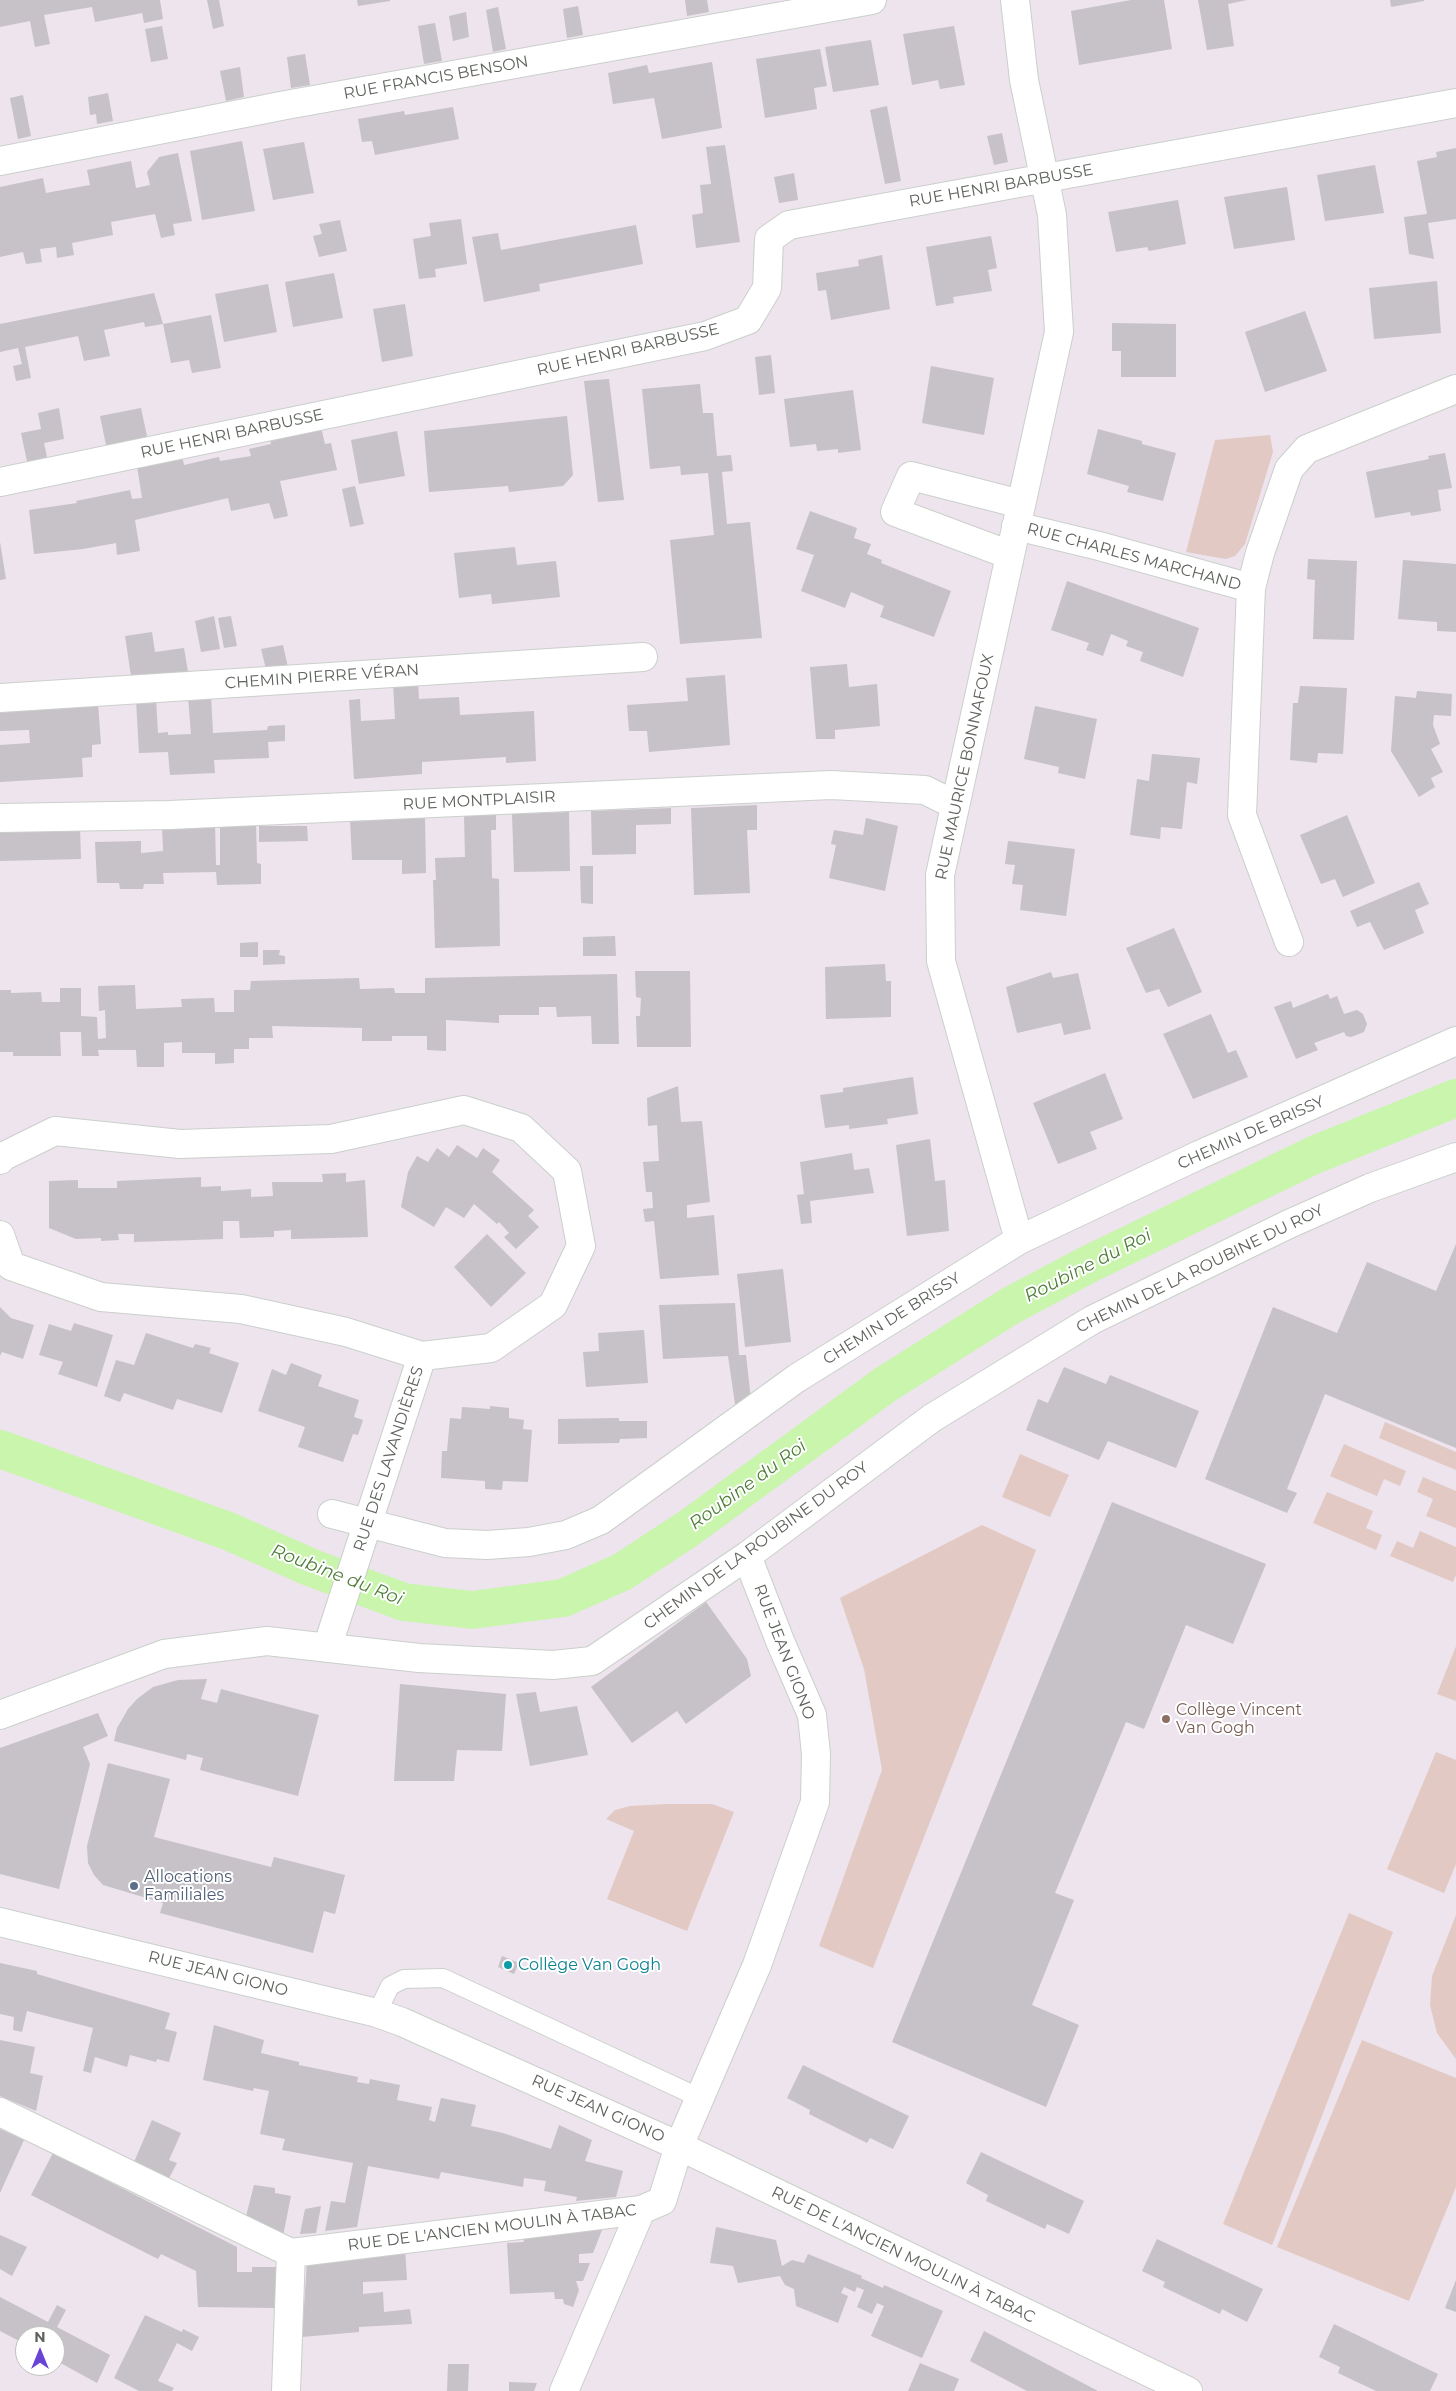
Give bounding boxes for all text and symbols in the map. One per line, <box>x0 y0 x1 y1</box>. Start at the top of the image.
street label: RUE FRANCIS BENSON <box>342 52 530 104</box>
street label: RUE HENRI BARBUSSE <box>907 160 1095 212</box>
street label: RUE HENRI BARBUSSE <box>535 320 721 380</box>
street label: RUE HENRI BARBUSSE <box>139 405 325 463</box>
street label: RUE CHARLES MARCHAND <box>1025 519 1243 595</box>
street label: RUE MAURICE BONNAFOUX <box>932 652 998 882</box>
street label: CHEMIN PIERRE VÉRAN <box>224 661 420 693</box>
street label: RUE MONTPLAISIR <box>402 787 556 815</box>
street label: CHEMIN DE BRISSY <box>1175 1092 1327 1174</box>
street label: CHEMIN DE LA ROUBINE DU ROY <box>1073 1201 1327 1337</box>
water label: Roubine du Roi <box>1021 1225 1155 1307</box>
street label: CHEMIN DE BRISSY <box>820 1269 964 1369</box>
street label: RUE DES LAVANDIÈRES <box>350 1364 428 1554</box>
water label: Roubine du Roi <box>685 1435 811 1535</box>
street label: CHEMIN DE LA ROUBINE DU ROY <box>640 1458 872 1634</box>
water label: Roubine du Roi <box>268 1540 406 1610</box>
street label: RUE JEAN GIONO <box>749 1582 819 1722</box>
place label: Collège Vincent Van Gogh <box>1176 1700 1302 1738</box>
marker: Collège Vincent Van Gogh <box>1160 1713 1172 1725</box>
place label: Allocations Familiales <box>144 1867 232 1905</box>
marker: Allocations Familiales <box>128 1880 140 1892</box>
street label: RUE JEAN GIONO <box>146 1947 290 2001</box>
place label: Collège Van Gogh <box>518 1955 661 1975</box>
marker: Collège Van Gogh <box>502 1959 514 1971</box>
street label: RUE JEAN GIONO <box>529 2071 667 2147</box>
street label: RUE DE L'ANCIEN MOULIN À TABAC <box>768 2183 1038 2327</box>
street label: RUE DE L'ANCIEN MOULIN À TABAC <box>346 2201 638 2255</box>
north arrow <box>15 2326 65 2376</box>
text: N <box>34 2328 46 2346</box>

